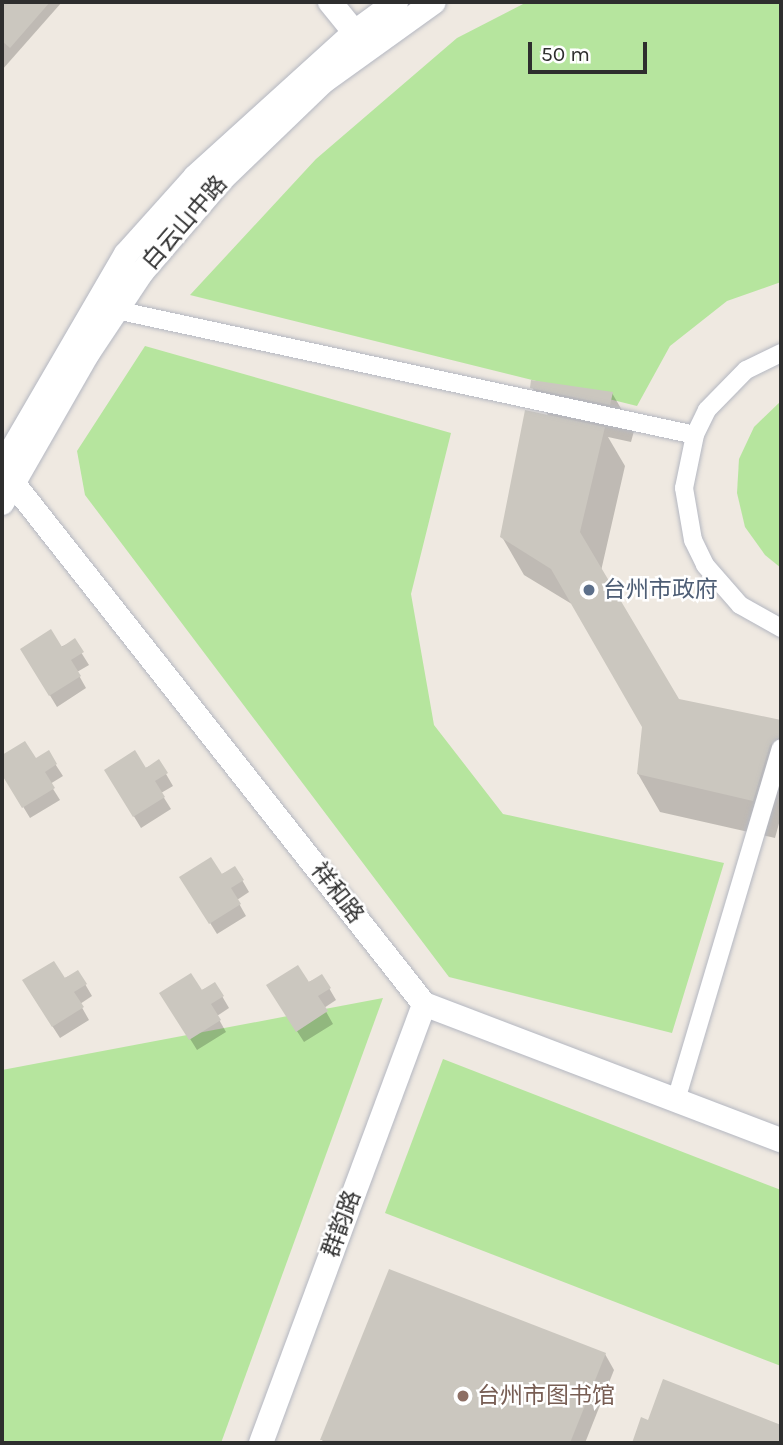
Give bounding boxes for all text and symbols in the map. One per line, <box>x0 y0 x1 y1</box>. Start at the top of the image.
scale bar <box>531 28 650 72</box>
text: 50 m <box>541 42 590 66</box>
street label: 白云山中路 <box>137 171 233 275</box>
place label: 台州市政府 <box>603 576 718 604</box>
marker: 台州市政府 <box>581 582 597 598</box>
street label: 祥和路 <box>305 857 369 929</box>
street label: 群韵路 <box>317 1187 367 1261</box>
place label: 台州市图书馆 <box>477 1382 615 1410</box>
marker: 台州市图书馆 <box>455 1388 471 1404</box>

